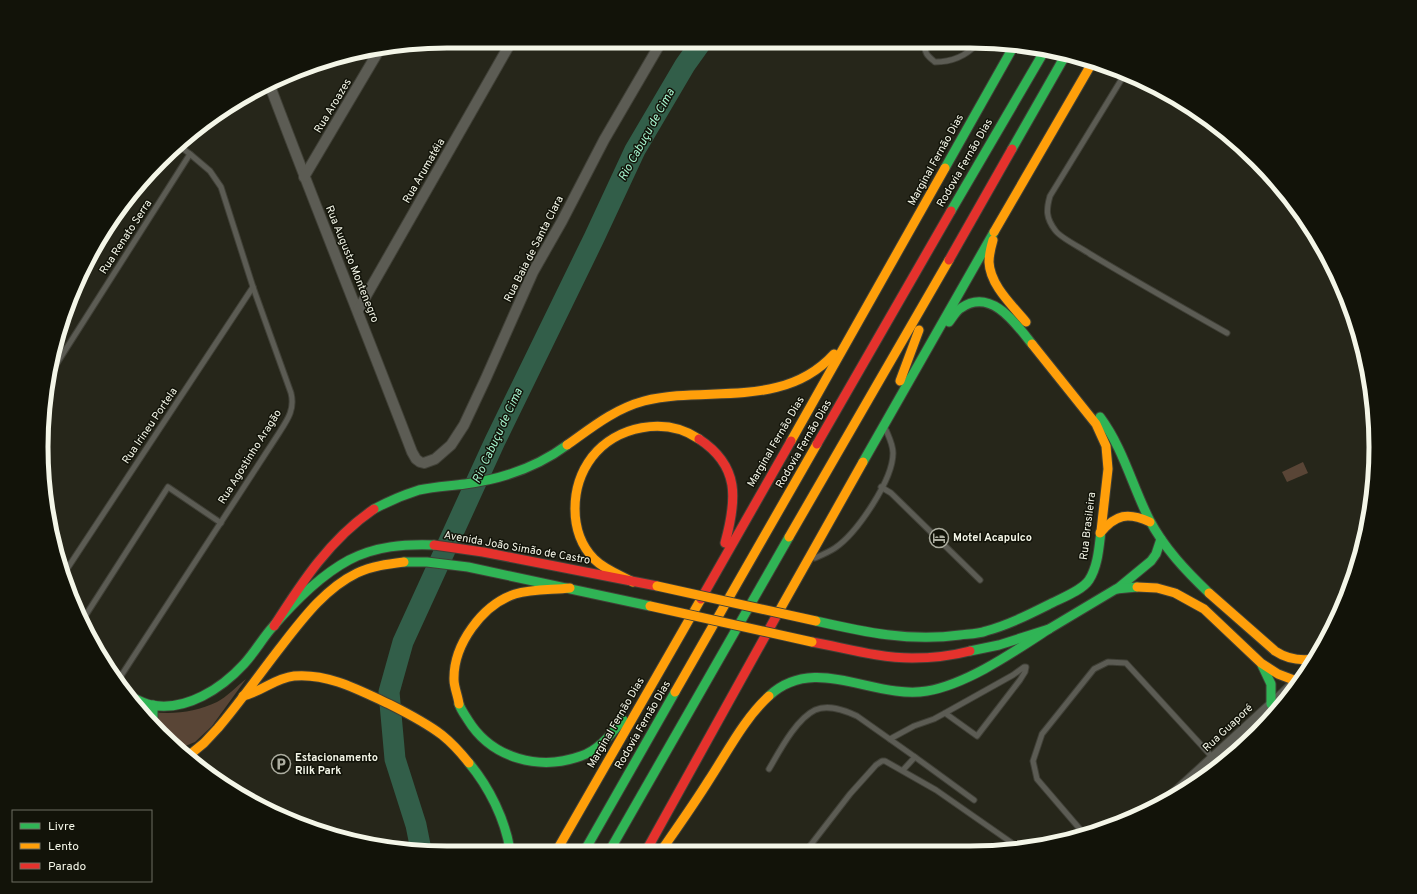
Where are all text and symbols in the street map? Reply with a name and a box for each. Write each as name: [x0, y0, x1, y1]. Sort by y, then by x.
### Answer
street label: Rua Aroazes: [311, 76, 355, 136]
water label: Rio Cabuçu de Cima: [615, 85, 679, 184]
street label: Marginal Fernão Dias: [905, 112, 967, 208]
street label: Rodovia Fernão Dias: [934, 116, 996, 210]
street label: Rua Arumatéia: [400, 136, 448, 206]
street label: Rua Baia de Santa Clara: [501, 193, 567, 305]
street label: Rua Renato Serra: [97, 197, 155, 277]
street label: Rua Augusto Montenegro: [322, 203, 382, 325]
street label: Rua Irineu Portela: [119, 385, 181, 467]
water label: Rio Cabuçu de Cima: [469, 385, 527, 486]
street label: Marginal Fernão Dias: [744, 394, 808, 490]
street label: Rodovia Fernão Dias: [773, 397, 835, 491]
street label: Rua Agostinho Aragão: [215, 407, 285, 507]
street label: Rua Brasileira: [1077, 491, 1099, 561]
hotel icon: Motel Acapulco: [928, 527, 950, 549]
street label: Avenida João Simão de Castro: [443, 528, 591, 568]
place label: Motel Acapulco: [953, 531, 1032, 545]
street label: Marginal Fernão Dias: [584, 675, 648, 771]
street label: Rodovia Fernão Dias: [612, 678, 674, 772]
street label: Rua Guaporé: [1200, 701, 1256, 755]
place label: Estacionamento Rilk Park: [295, 751, 378, 778]
parking icon: Estacionamento Rilk Park: [270, 753, 292, 775]
legend: [12, 810, 152, 882]
text: Livre: [48, 819, 75, 835]
text: Lento: [48, 839, 79, 855]
text: Parado: [48, 859, 86, 875]

